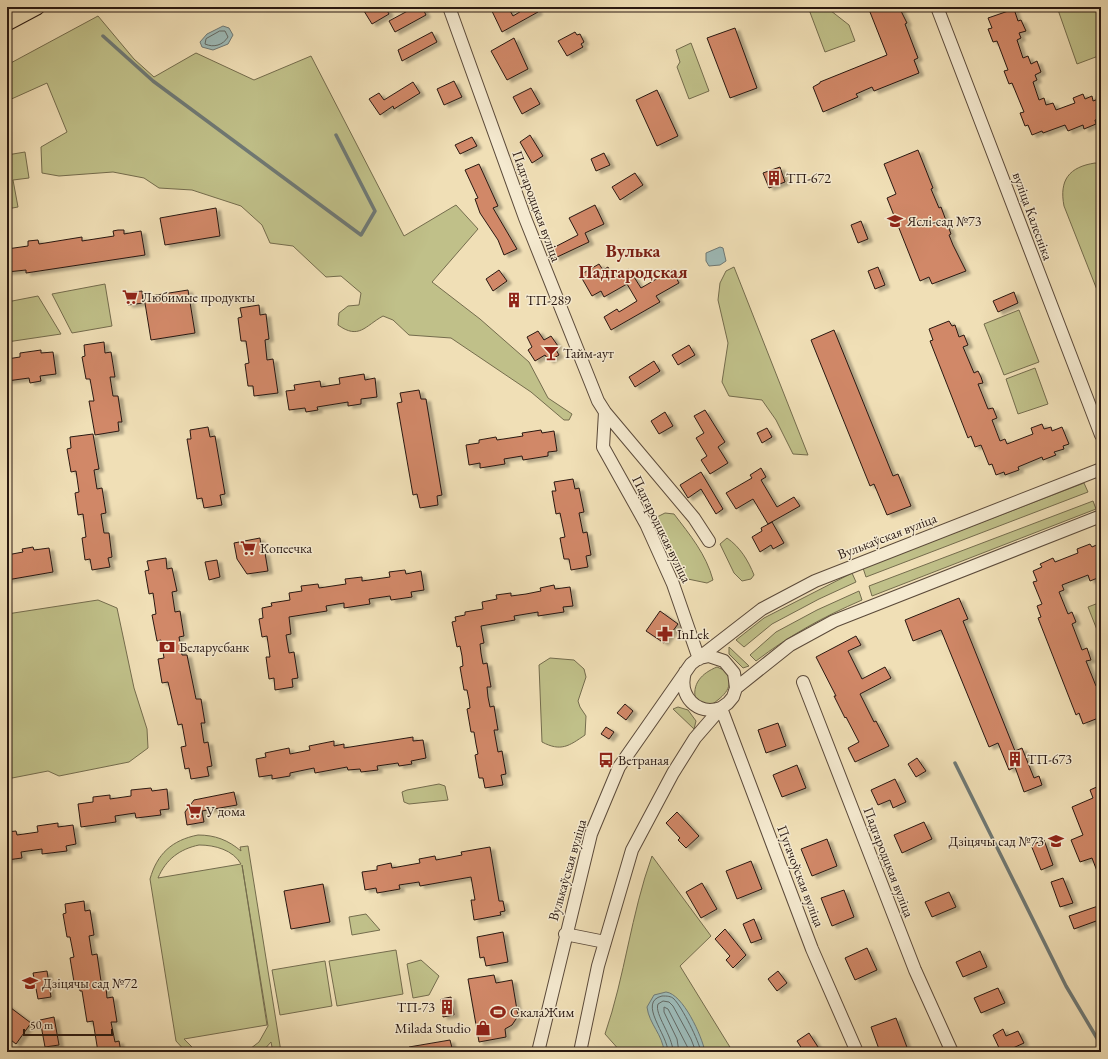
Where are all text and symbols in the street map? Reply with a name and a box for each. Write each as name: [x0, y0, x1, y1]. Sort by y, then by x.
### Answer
street label: Падгародцкая вуліца: [509, 148, 566, 264]
building icon: ТП-672: [765, 169, 783, 187]
place label: ТП-672: [786, 169, 831, 187]
street label: вуліца Калесніка: [1009, 169, 1057, 263]
school or university icon: Яслі-сад №73: [886, 212, 904, 230]
place label: Яслі-сад №73: [906, 212, 982, 230]
district label: Вулька Падгародская: [578, 239, 688, 283]
supermarket icon: Любимые продукты: [121, 288, 139, 306]
place label: Любимые продукты: [142, 288, 256, 306]
building icon: ТП-289: [505, 291, 523, 309]
place label: ТП-289: [526, 291, 571, 309]
bar icon: Тайм-аут: [542, 344, 560, 362]
place label: Тайм-аут: [563, 344, 614, 362]
street label: Падгародцкая вуліца: [628, 472, 696, 586]
street label: Вулькаўская вуліца: [835, 509, 940, 563]
supermarket icon: Копеечка: [239, 539, 257, 557]
place label: Копеечка: [260, 539, 312, 557]
pharmacy icon: InLek: [656, 625, 674, 643]
place label: InLek: [677, 625, 710, 643]
bank icon: Беларусбанк: [158, 638, 176, 656]
place label: Беларусбанк: [179, 638, 250, 656]
building icon: ТП-673: [1006, 750, 1024, 768]
place label: ТП-673: [1027, 750, 1072, 768]
bus stop icon: Ветраная: [597, 751, 615, 769]
place label: Ветраная: [618, 751, 669, 769]
supermarket icon: У дома: [185, 802, 203, 820]
place label: У дома: [205, 802, 246, 820]
street label: Падгародцкая вуліца: [860, 804, 919, 920]
street label: Вулькаўская вуліца: [544, 817, 590, 923]
street label: Пугачоўская вуліца: [773, 822, 829, 930]
place label: Дзіцячы сад №73: [948, 832, 1044, 850]
school or university icon: Дзіцячы сад №73: [1047, 832, 1065, 850]
school or university icon: Дзіцячы сад №72: [21, 974, 39, 992]
place label: Дзіцячы сад №72: [42, 974, 138, 992]
place label: ТП-73: [397, 998, 435, 1016]
building icon: ТП-73: [438, 998, 456, 1016]
sports icon: СкалаЖим: [489, 1003, 507, 1021]
place label: СкалаЖим: [510, 1003, 574, 1021]
scale bar: [24, 1011, 112, 1037]
text: 50 m: [30, 1017, 54, 1033]
place label: Milada Studio: [395, 1019, 471, 1037]
shop icon: Milada Studio: [474, 1019, 492, 1037]

